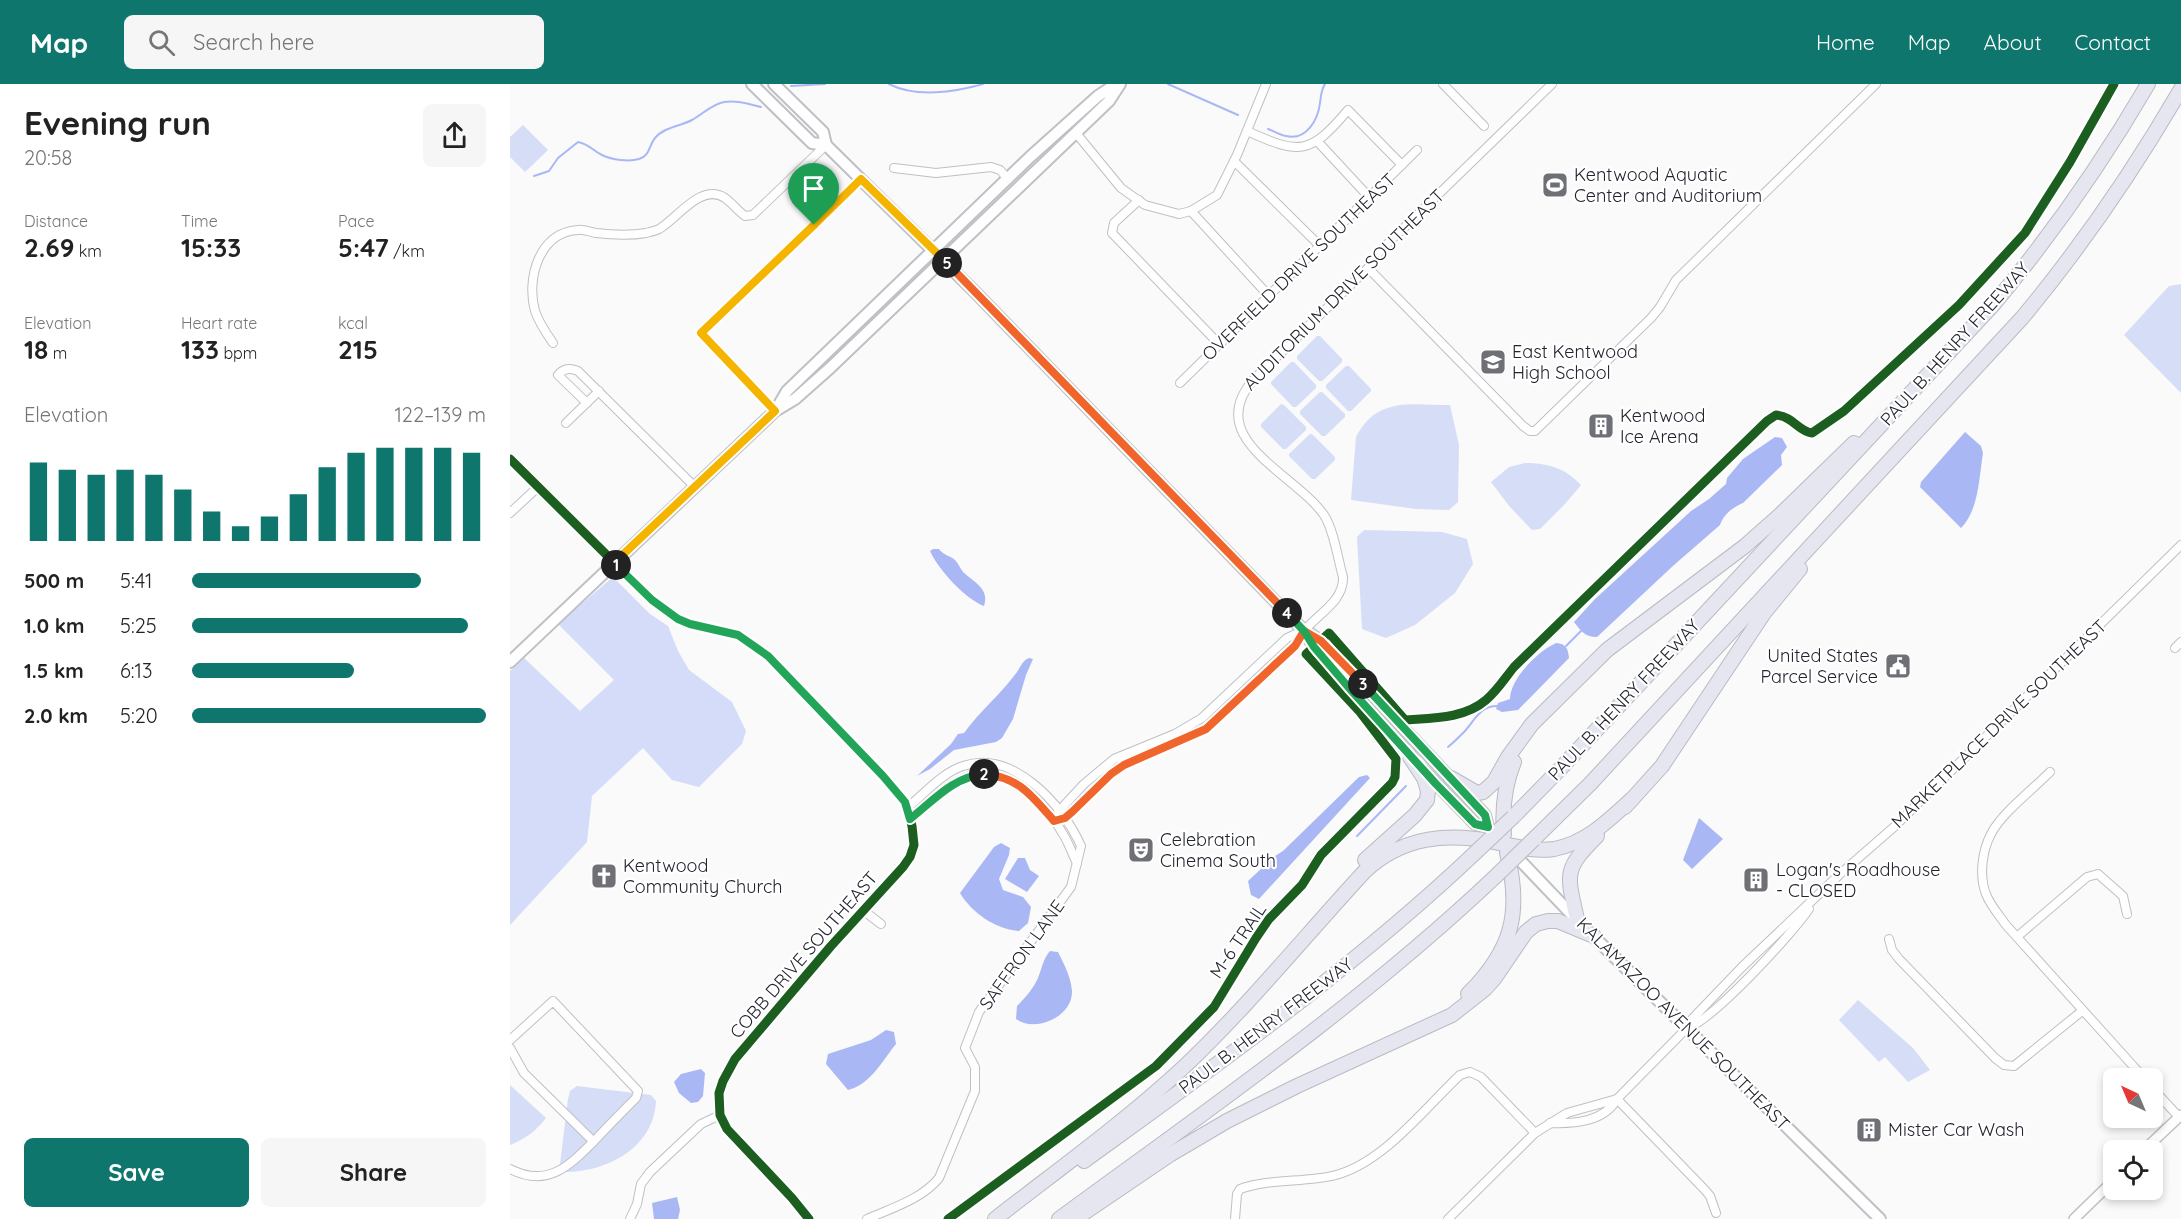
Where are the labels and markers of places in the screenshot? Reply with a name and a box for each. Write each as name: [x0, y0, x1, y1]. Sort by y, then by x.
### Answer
pin: [788, 163, 839, 225]
place label: Kentwood Aquatic Center and Auditorium: [1574, 163, 1762, 207]
sports icon: Kentwood Aquatic Center and Auditorium: [1540, 170, 1570, 200]
pin: 5: [932, 248, 962, 278]
place label: East Kentwood High School: [1512, 340, 1638, 384]
school or university icon: East Kentwood High School: [1478, 347, 1508, 377]
place label: Kentwood Ice Arena: [1620, 404, 1705, 448]
building icon: Kentwood Ice Arena: [1586, 411, 1616, 441]
pin: 1: [601, 550, 631, 580]
pin: 4: [1272, 598, 1302, 628]
place label: United States Parcel Service: [1760, 644, 1878, 688]
public building icon: United States Parcel Service: [1883, 651, 1913, 681]
pin: 3: [1348, 669, 1378, 699]
pin: 2: [969, 759, 999, 789]
place label: Celebration Cinema South: [1160, 828, 1276, 872]
theatre icon: Celebration Cinema South: [1126, 835, 1156, 865]
place label: Kentwood Community Church: [623, 854, 783, 898]
place label: Logan's Roadhouse - CLOSED: [1776, 858, 1940, 902]
church icon: Kentwood Community Church: [589, 861, 619, 891]
building icon: Logan's Roadhouse - CLOSED: [1741, 865, 1771, 895]
building icon: Mister Car Wash: [1854, 1115, 1884, 1145]
place label: Mister Car Wash: [1888, 1118, 2025, 1141]

